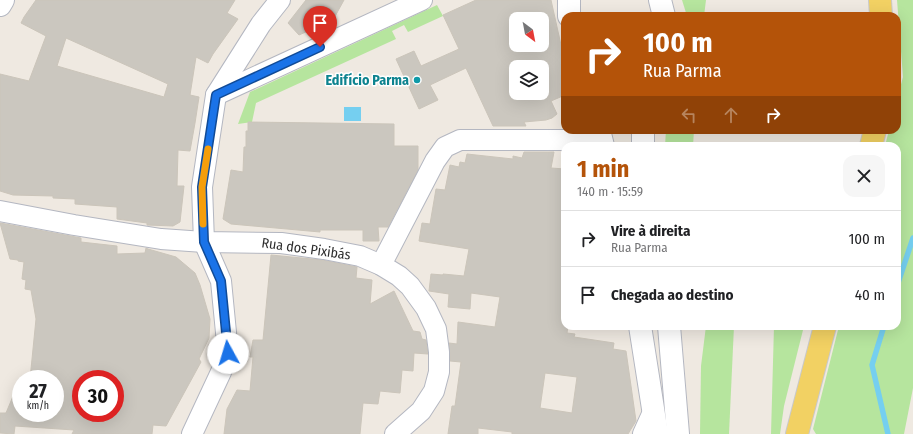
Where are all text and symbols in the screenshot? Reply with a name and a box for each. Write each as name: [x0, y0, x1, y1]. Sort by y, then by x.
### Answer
pin: [303, 6, 337, 47]
icon: arrive: [309, 12, 331, 34]
north arrow: [509, 12, 549, 52]
map controls: [509, 12, 549, 100]
text: 100 m: [643, 26, 713, 59]
icon: right: [577, 28, 629, 80]
button: layers: [509, 60, 549, 100]
text: Rua Parma: [643, 60, 722, 82]
place label: Edifício Parma: [326, 72, 409, 89]
marker: Edifício Parma: [412, 75, 422, 85]
icon: left: [678, 104, 700, 126]
icon: ahead: [720, 104, 742, 126]
icon: right: [762, 104, 784, 126]
text: 1 min: [577, 155, 629, 183]
button: close: [843, 155, 885, 197]
text: 140 m · 15:59: [577, 184, 643, 199]
text: Vire à direita: [611, 222, 690, 240]
icon: right: [577, 228, 599, 250]
text: 100 m: [848, 230, 885, 248]
street label: Rua dos Pixibás: [260, 234, 352, 264]
text: Rua Parma: [611, 240, 668, 255]
icon: arrive: [577, 284, 599, 306]
text: Chegada ao destino: [611, 286, 733, 304]
text: 40 m: [855, 286, 885, 304]
position arrow: [207, 332, 249, 374]
speed limit sign: 30: [72, 370, 124, 422]
text: 27: [29, 379, 47, 403]
text: km/h: [27, 400, 49, 412]

